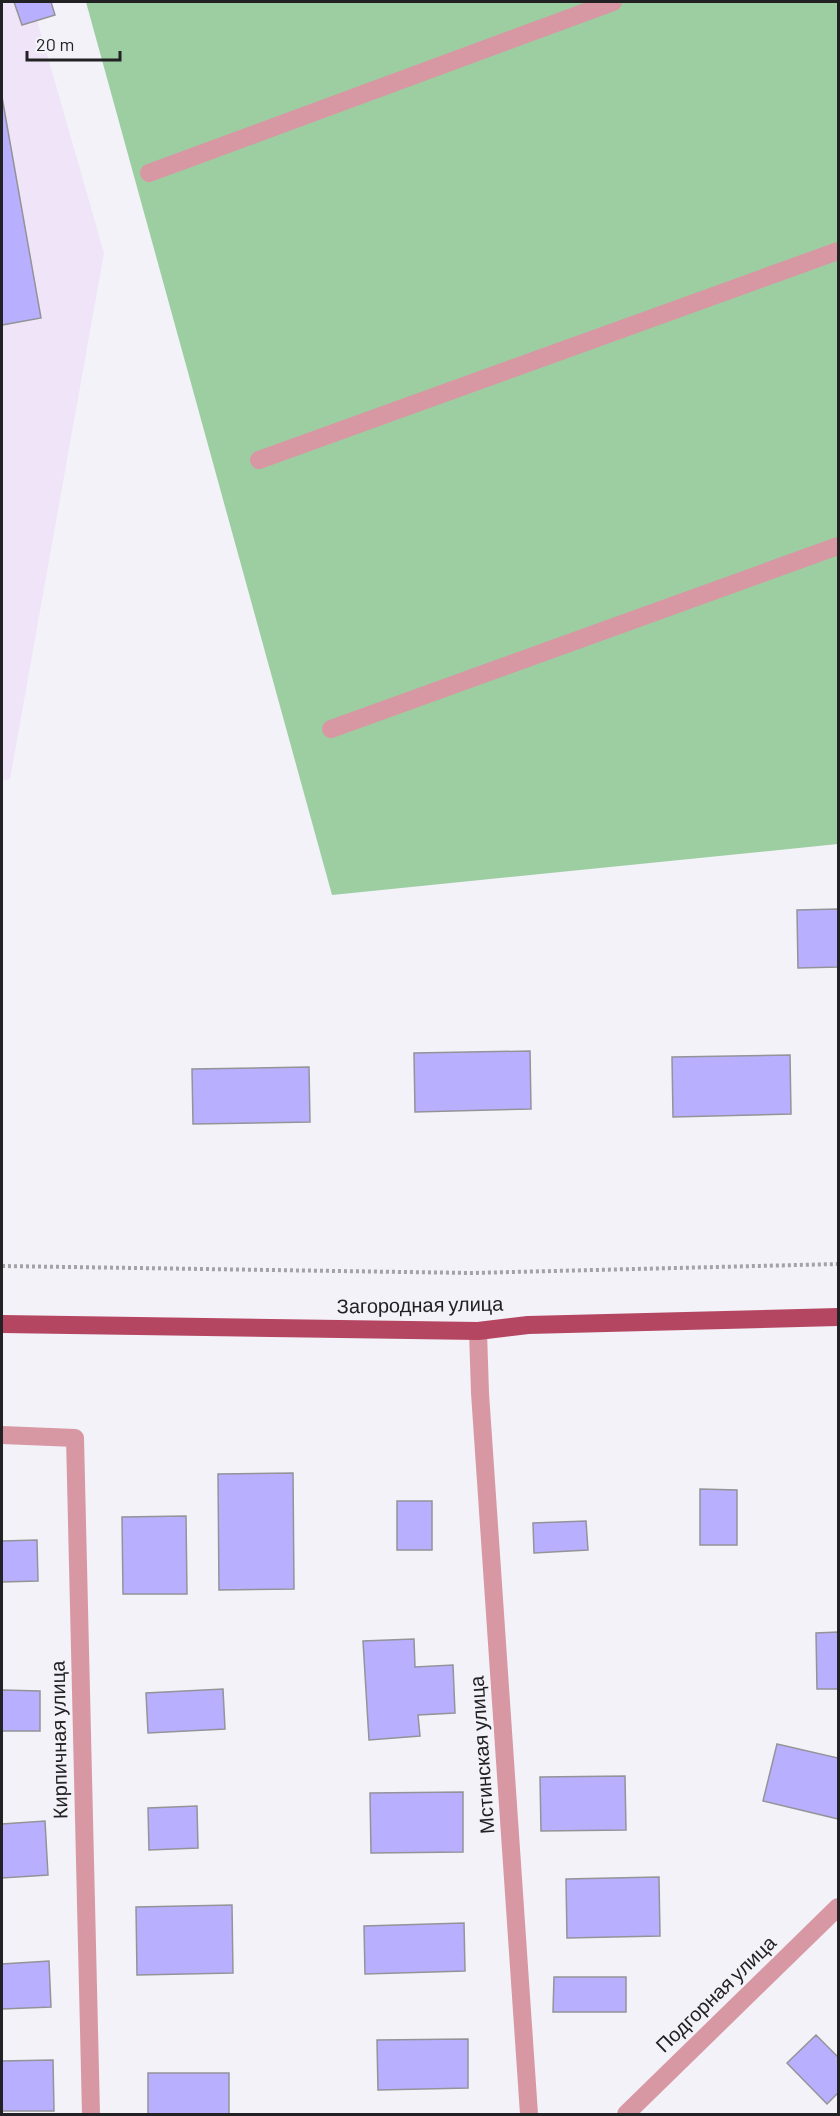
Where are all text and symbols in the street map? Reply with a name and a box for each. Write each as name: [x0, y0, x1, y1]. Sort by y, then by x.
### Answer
scale bar: [27, 24, 120, 62]
text: 20 m: [36, 33, 74, 55]
street label: Загородная улица: [336, 1291, 504, 1317]
street label: Кирпичная улица: [45, 1660, 71, 1819]
street label: Мстинская улица: [463, 1674, 498, 1835]
street label: Подгорная улица: [650, 1929, 781, 2057]

